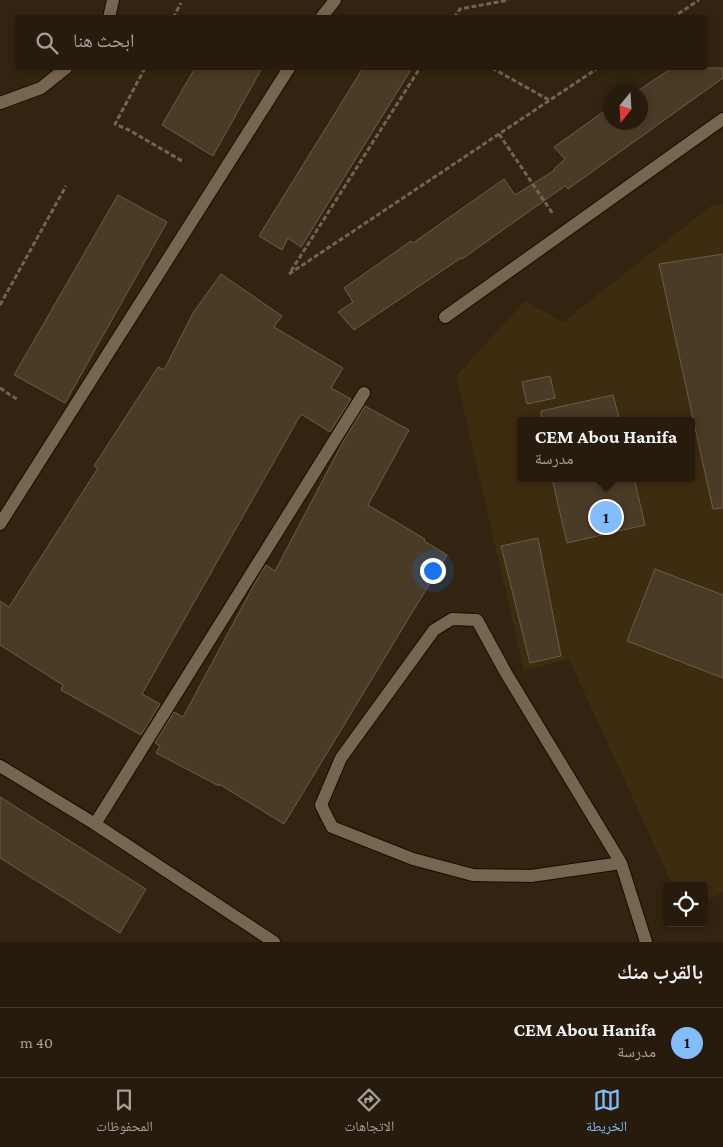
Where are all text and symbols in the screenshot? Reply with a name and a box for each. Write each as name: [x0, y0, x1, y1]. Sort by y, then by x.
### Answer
search box: [15, 15, 708, 70]
icon: search: [33, 29, 61, 57]
text: ابحث هنا: [73, 30, 135, 51]
north arrow: [603, 85, 648, 130]
popup: [517, 417, 695, 482]
text: CEM Abou Hanifa: [535, 426, 677, 447]
text: مدرسة: [535, 450, 574, 467]
pin: 1: [590, 498, 622, 536]
your location: [420, 558, 446, 584]
map controls: [663, 882, 708, 927]
button: locate: [663, 882, 708, 927]
text: بالقرب منك: [617, 960, 703, 984]
text: CEM Abou Hanifa: [514, 1019, 656, 1040]
text: 40 m: [20, 1034, 53, 1051]
text: 1: [684, 1034, 690, 1051]
text: مدرسة: [617, 1043, 656, 1060]
tab: المحفوظات: [96, 1086, 153, 1140]
tab: الاتجاهات: [345, 1086, 394, 1140]
tab: الخريطة: [586, 1086, 627, 1140]

